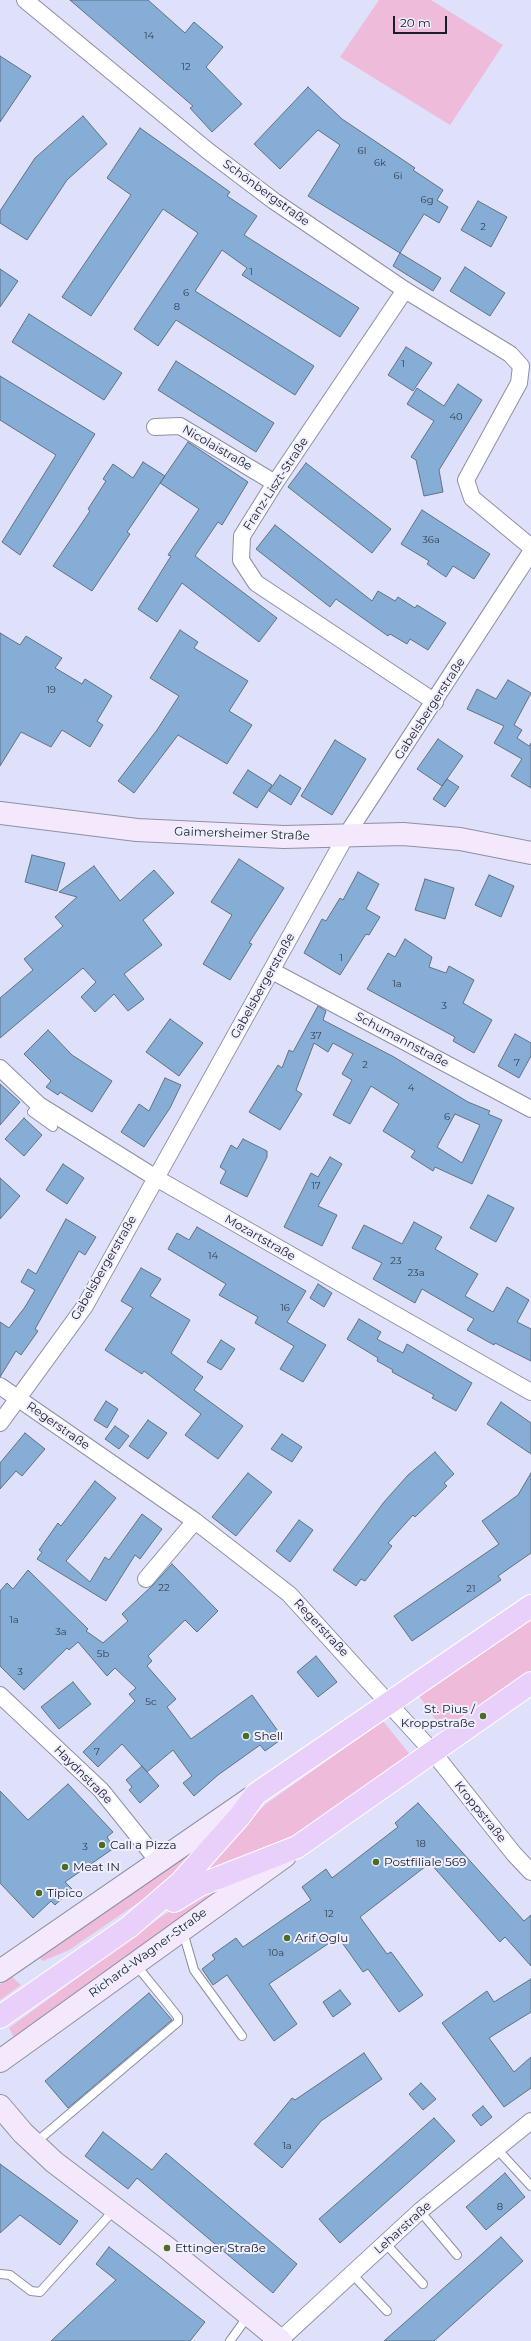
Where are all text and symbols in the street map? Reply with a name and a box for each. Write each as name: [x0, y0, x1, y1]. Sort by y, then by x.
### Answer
scale bar: [395, 8, 449, 34]
text: 20 m: [400, 15, 431, 30]
house number: 14: [144, 30, 154, 42]
house number: 12: [181, 61, 191, 73]
house number: 6l: [358, 145, 366, 157]
street label: Schönbergstraße: [220, 157, 312, 229]
house number: 6k: [374, 157, 386, 169]
house number: 6i: [394, 170, 402, 182]
house number: 6g: [420, 194, 434, 206]
house number: 2: [480, 221, 486, 233]
house number: 1: [249, 266, 253, 278]
house number: 6: [183, 287, 189, 299]
house number: 8: [174, 301, 180, 313]
house number: 1: [401, 358, 405, 370]
house number: 40: [449, 411, 463, 423]
street label: Nicolaistraße: [180, 422, 254, 474]
street label: Franz-Liszt-Straße: [241, 435, 311, 533]
house number: 36a: [422, 534, 440, 546]
street label: Gabelsbergerstraße: [392, 655, 468, 763]
house number: 19: [46, 684, 56, 696]
street label: Gaimersheimer Straße: [174, 824, 310, 844]
street label: Gabelsbergerstraße: [228, 931, 298, 1041]
house number: 1: [339, 952, 343, 964]
house number: 1a: [392, 978, 402, 990]
house number: 3: [441, 1000, 447, 1012]
street label: Schumannstraße: [353, 1009, 451, 1071]
house number: 37: [310, 1030, 322, 1042]
house number: 7: [514, 1057, 520, 1069]
house number: 2: [362, 1059, 368, 1071]
house number: 4: [408, 1082, 414, 1094]
house number: 6: [444, 1111, 450, 1123]
house number: 17: [311, 1180, 321, 1192]
street label: Mozartstraße: [222, 1212, 298, 1264]
street label: Gabelsbergerstraße: [68, 1213, 140, 1323]
house number: 14: [208, 1250, 218, 1262]
house number: 23: [390, 1255, 402, 1267]
house number: 23a: [407, 1267, 425, 1279]
house number: 16: [280, 1302, 290, 1314]
street label: Regerstraße: [24, 1399, 92, 1453]
house number: 22: [158, 1582, 170, 1594]
house number: 21: [466, 1583, 476, 1595]
street label: Regerstraße: [291, 1596, 351, 1660]
house number: 1a: [9, 1614, 19, 1626]
house number: 3a: [55, 1626, 67, 1638]
house number: 5b: [97, 1648, 109, 1660]
house number: 3: [17, 1666, 23, 1678]
house number: 5c: [145, 1696, 157, 1708]
place label: St. Pius / Kroppstraße: [401, 1702, 475, 1730]
marker: St. Pius / Kroppstraße: [478, 1711, 488, 1721]
place label: Shell: [254, 1729, 283, 1743]
marker: Shell: [241, 1731, 251, 1741]
street label: Haydnstraße: [51, 1743, 115, 1807]
house number: 7: [94, 1746, 100, 1758]
street label: Kroppstraße: [451, 1779, 509, 1845]
place label: Call a Pizza: [110, 1838, 177, 1852]
house number: 18: [416, 1838, 426, 1850]
marker: Call a Pizza: [97, 1840, 107, 1850]
house number: 3: [82, 1841, 88, 1853]
place label: Postfiliale 569: [384, 1855, 466, 1869]
marker: Postfiliale 569: [371, 1857, 381, 1867]
place label: Meat IN: [73, 1860, 120, 1874]
marker: Meat IN: [60, 1862, 70, 1872]
place label: Tipico: [47, 1886, 83, 1900]
marker: Tipico: [34, 1888, 44, 1898]
street label: Richard-Wagner-Straße: [86, 1905, 210, 2001]
house number: 12: [324, 1908, 334, 1920]
place label: Arif Oglu: [295, 1931, 348, 1945]
marker: Arif Oglu: [282, 1933, 292, 1943]
house number: 10a: [268, 1947, 284, 1959]
house number: 1a: [282, 2140, 292, 2152]
street label: Leharstraße: [372, 2199, 434, 2257]
house number: 8: [497, 2201, 503, 2213]
place label: Ettinger Straße: [175, 2241, 266, 2255]
marker: Ettinger Straße: [162, 2243, 172, 2253]

